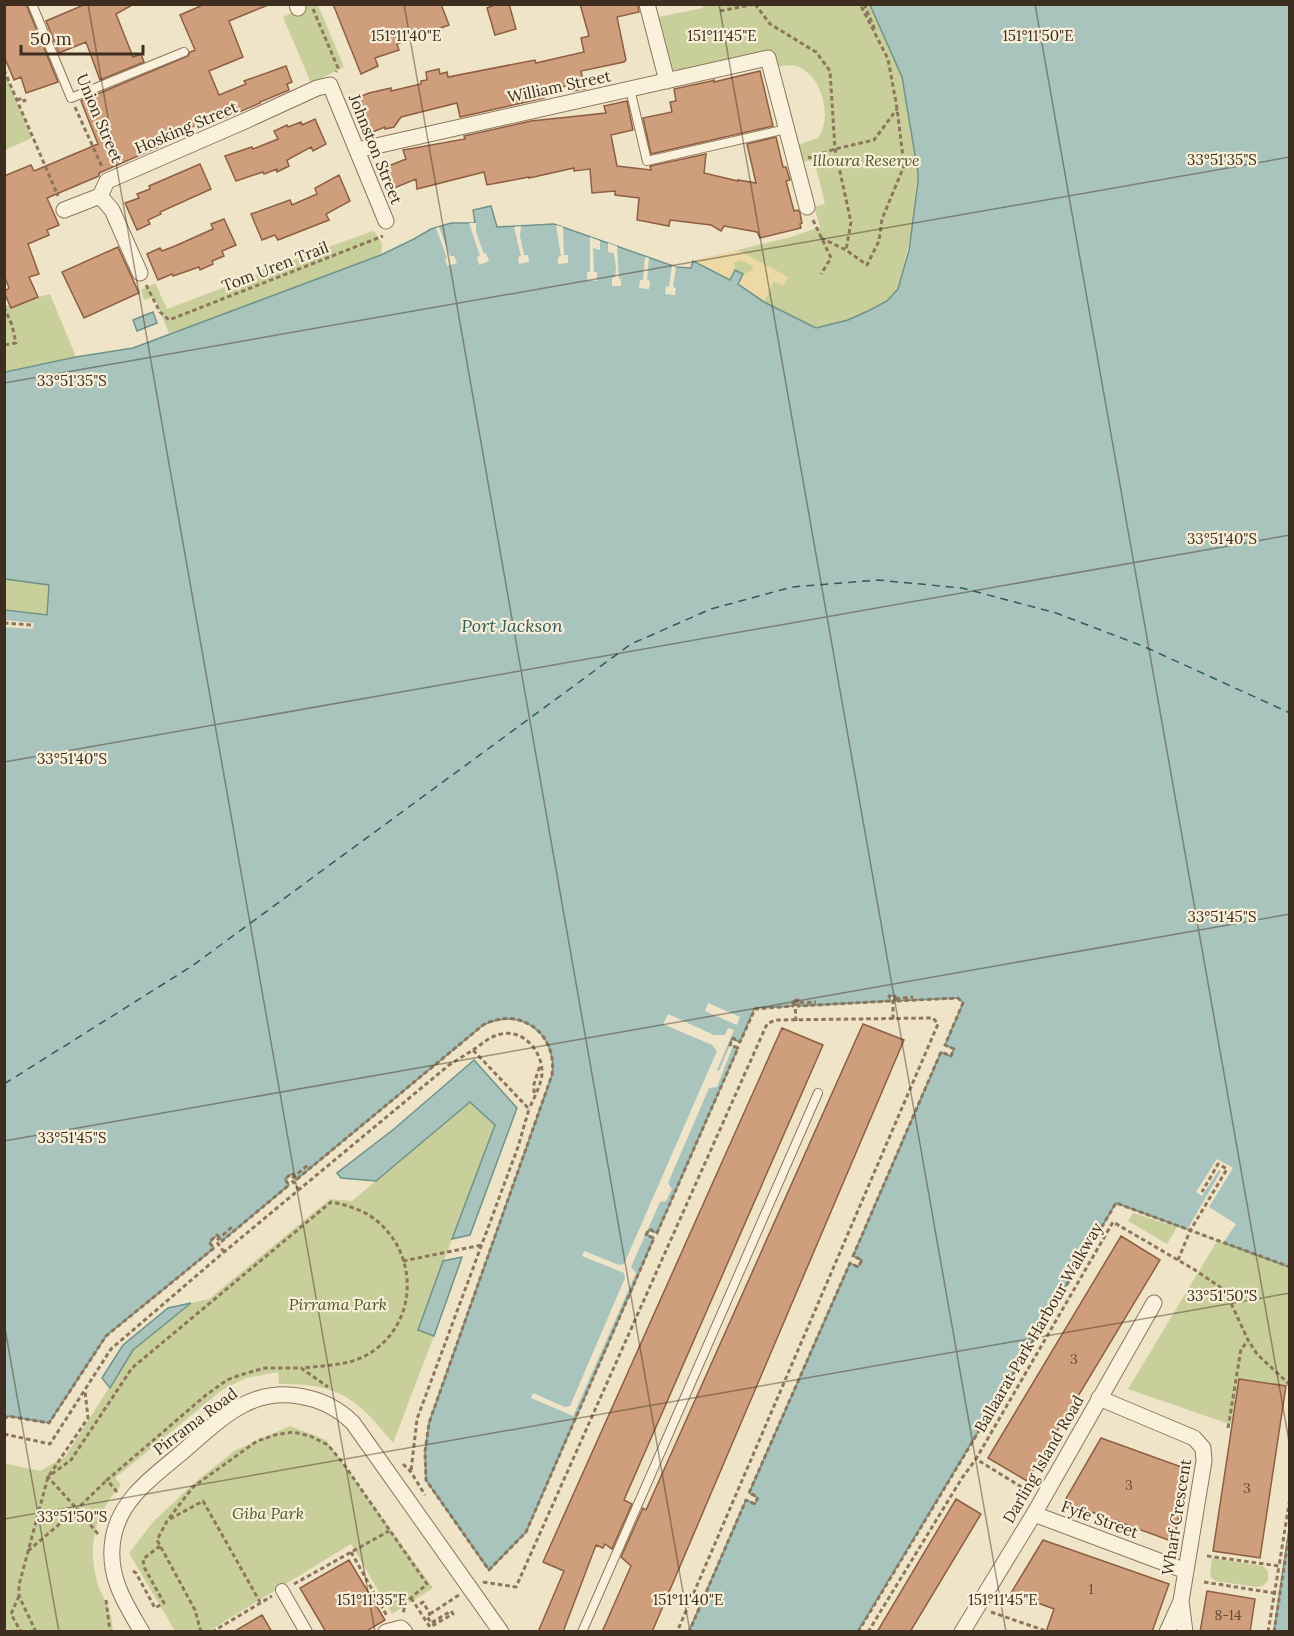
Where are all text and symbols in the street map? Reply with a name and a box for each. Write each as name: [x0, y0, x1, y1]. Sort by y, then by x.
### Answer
scale bar: [21, 18, 142, 56]
text: 151°11'40"E: [371, 26, 441, 45]
text: 151°11'45"E: [687, 26, 757, 45]
text: 151°11'50"E: [1002, 26, 1074, 45]
text: 50 m: [30, 27, 72, 50]
street label: William Street: [505, 65, 613, 107]
street label: Union Street: [72, 70, 128, 166]
street label: Johnston Street: [344, 90, 407, 208]
street label: Hosking Street: [131, 96, 241, 158]
park label: Illoura Reserve: [812, 150, 920, 170]
text: 33°51'35"S: [1187, 150, 1257, 169]
street label: Tom Uren Trail: [219, 236, 331, 296]
text: 33°51'35"S: [37, 371, 107, 390]
text: 33°51'40"S: [1187, 529, 1257, 548]
water label: Port Jackson: [461, 614, 563, 637]
text: 33°51'40"S: [37, 749, 107, 768]
text: 33°51'45"S: [1188, 907, 1256, 926]
text: 33°51'45"S: [38, 1128, 106, 1147]
street label: Ballaarat Park Harbour Walkway: [970, 1218, 1107, 1435]
text: 33°51'50"S: [1187, 1286, 1257, 1305]
park label: Pirrama Park: [289, 1294, 387, 1314]
house number: 3: [1070, 1350, 1078, 1368]
street label: Pirrama Road: [149, 1383, 241, 1459]
street label: Darling Island Road: [998, 1391, 1088, 1527]
street label: Wharf Crescent: [1157, 1457, 1195, 1577]
house number: 3: [1125, 1476, 1133, 1494]
house number: 3: [1243, 1479, 1251, 1497]
street label: Fyfe Street: [1059, 1496, 1142, 1542]
park label: Giba Park: [232, 1503, 304, 1523]
text: 33°51'50"S: [37, 1507, 107, 1526]
house number: 1: [1088, 1580, 1094, 1598]
text: 151°11'35"E: [337, 1590, 407, 1609]
text: 151°11'40"E: [653, 1590, 723, 1609]
text: 151°11'45"E: [968, 1590, 1038, 1609]
house number: 8-14: [1214, 1606, 1242, 1624]

